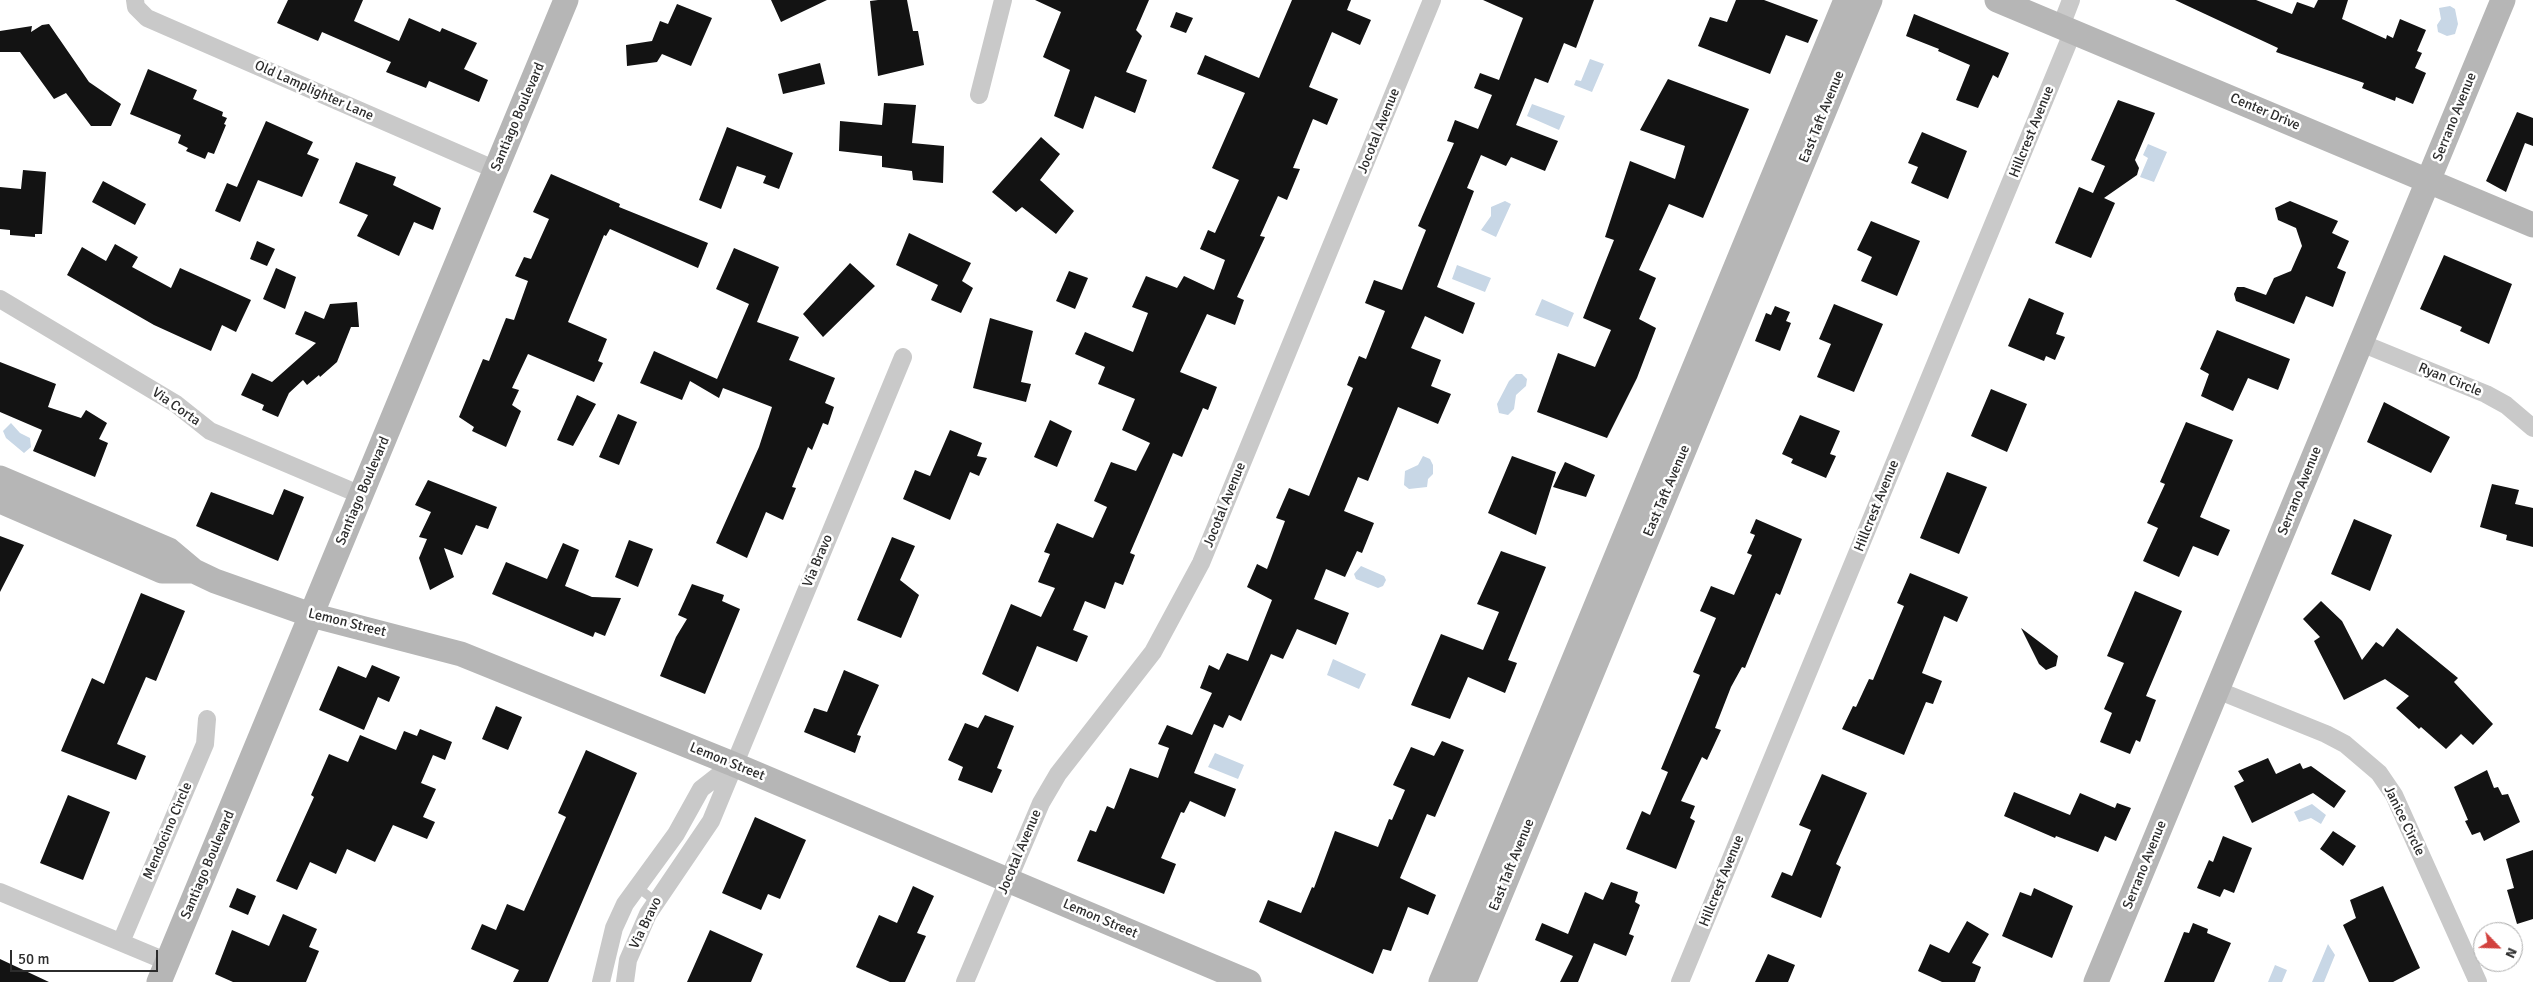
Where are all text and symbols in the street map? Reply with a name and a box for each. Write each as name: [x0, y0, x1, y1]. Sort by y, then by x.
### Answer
street label: Old Lamplighter Lane: [252, 57, 376, 125]
street label: Santiago Boulevard: [488, 60, 548, 174]
street label: East Taft Avenue: [1796, 68, 1848, 166]
street label: Serrano Avenue: [2430, 70, 2480, 164]
street label: Hillcrest Avenue: [2006, 84, 2058, 180]
street label: Jocotal Avenue: [1354, 86, 1404, 176]
street label: Center Drive: [2228, 90, 2302, 134]
street label: Ryan Circle: [2416, 360, 2484, 400]
street label: Via Corta: [149, 384, 203, 430]
street label: Santiago Boulevard: [333, 434, 393, 548]
street label: East Taft Avenue: [1640, 443, 1694, 539]
street label: Serrano Avenue: [2275, 444, 2325, 538]
street label: Hillcrest Avenue: [1851, 458, 1903, 554]
street label: Jocotal Avenue: [1200, 460, 1250, 550]
street label: Via Bravo: [799, 532, 837, 590]
street label: Lemon Street: [306, 605, 388, 641]
street label: Lemon Street: [687, 739, 767, 785]
street label: Mendocino Circle: [140, 780, 196, 882]
street label: Janice Circle: [2380, 783, 2428, 859]
street label: Jocotal Avenue: [995, 807, 1045, 897]
street label: Santiago Boulevard: [178, 808, 238, 922]
street label: East Taft Avenue: [1486, 816, 1538, 914]
street label: Serrano Avenue: [2120, 818, 2170, 912]
street label: Hillcrest Avenue: [1696, 833, 1748, 929]
street label: Via Bravo: [626, 894, 666, 952]
street label: Lemon Street: [1060, 896, 1140, 942]
north arrow: [2473, 922, 2523, 972]
scale bar: [12, 940, 160, 972]
text: N: [2501, 945, 2521, 961]
text: 50 m: [18, 950, 49, 968]

